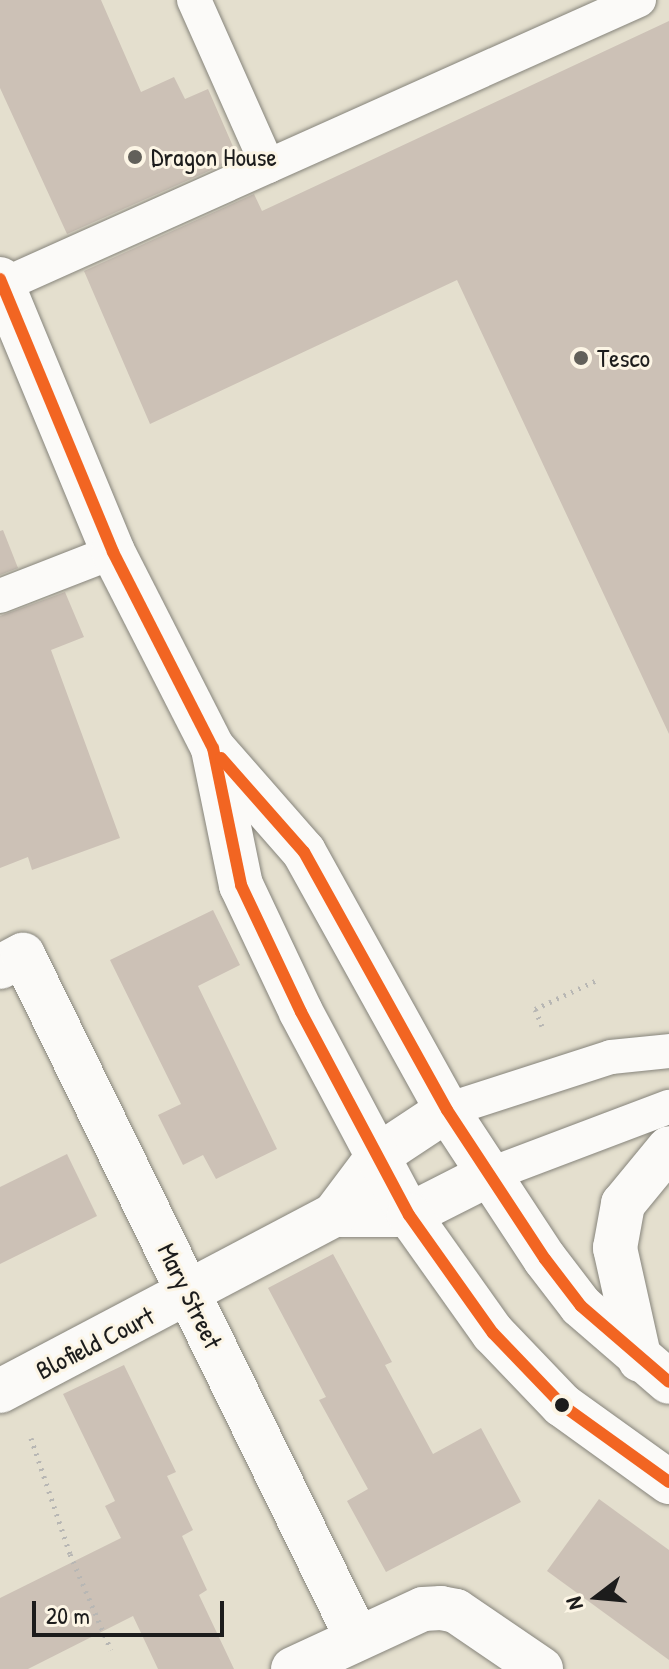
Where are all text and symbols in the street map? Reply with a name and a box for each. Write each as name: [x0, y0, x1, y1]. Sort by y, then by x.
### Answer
place label: Dragon House: [151, 141, 277, 173]
marker: Dragon House: [126, 148, 144, 166]
place label: Tesco: [597, 342, 650, 374]
marker: Tesco: [572, 349, 590, 367]
street label: Mary Street: [151, 1238, 229, 1354]
street label: Blofield Court: [31, 1300, 159, 1386]
unlabelled marker: [554, 1397, 570, 1413]
north arrow: [557, 1557, 637, 1637]
scale bar: [36, 1585, 228, 1635]
text: N: [558, 1594, 590, 1613]
text: 20 m: [46, 1599, 90, 1631]

